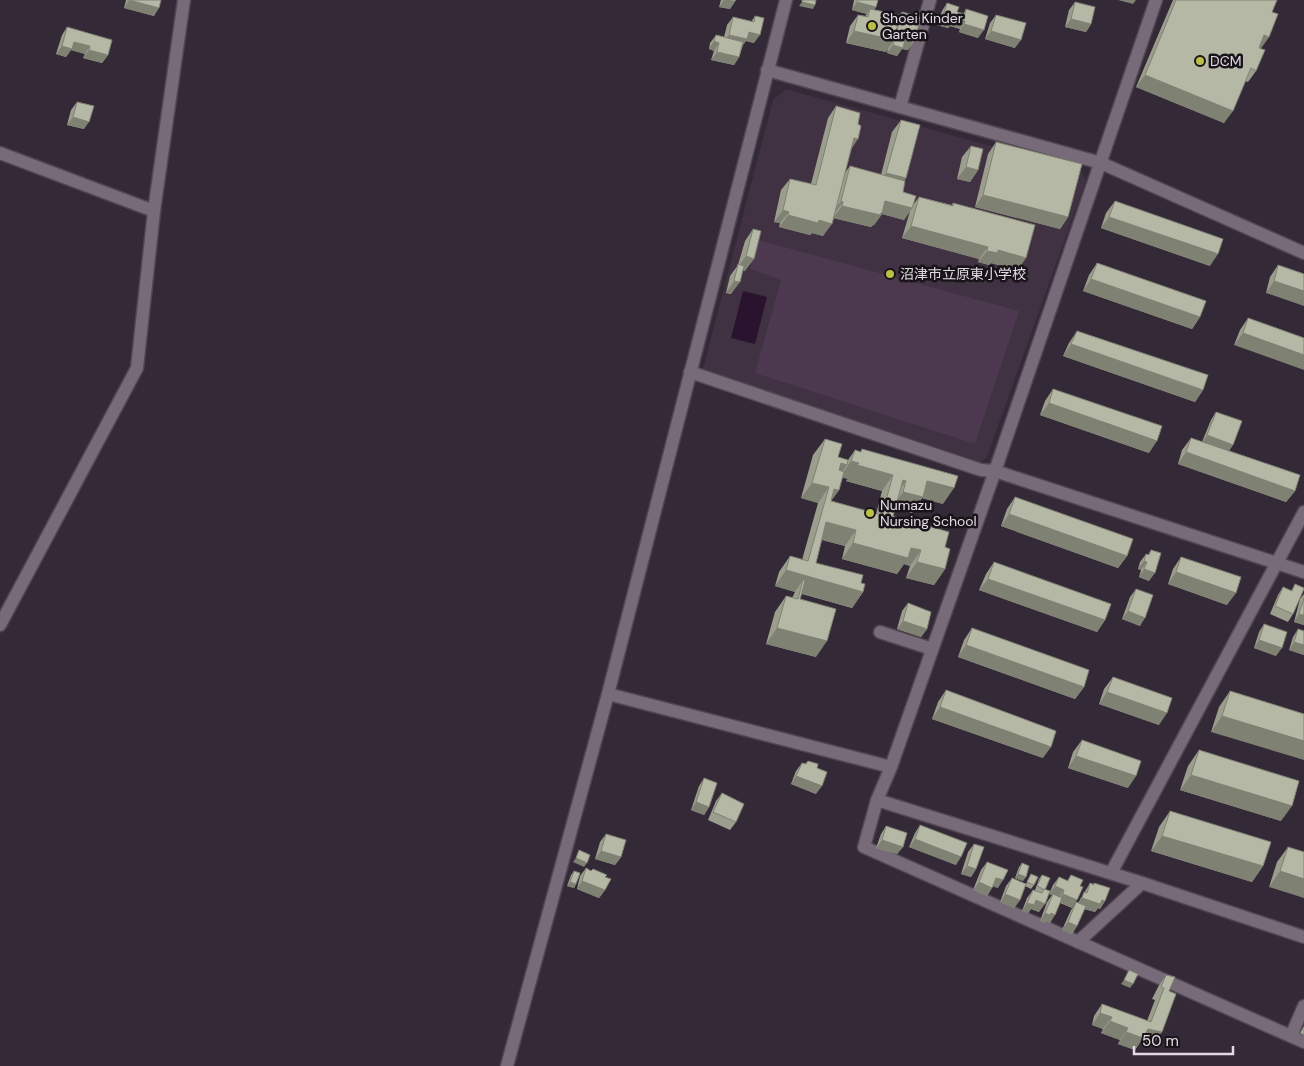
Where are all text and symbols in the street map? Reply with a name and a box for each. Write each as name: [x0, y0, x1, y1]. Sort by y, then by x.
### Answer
place label: Shoei Kinder Garten: [882, 9, 963, 43]
marker: Shoei Kinder Garten: [866, 20, 878, 32]
place label: DCM: [1210, 52, 1241, 70]
marker: DCM: [1194, 55, 1206, 67]
place label: 沼津市立原東小学校: [900, 265, 1026, 283]
marker: 沼津市立原東小学校: [884, 268, 896, 280]
place label: Numazu Nursing School: [880, 496, 977, 530]
marker: Numazu Nursing School: [864, 507, 876, 519]
scale bar: [1134, 1024, 1233, 1056]
text: 50 m: [1142, 1031, 1179, 1051]

